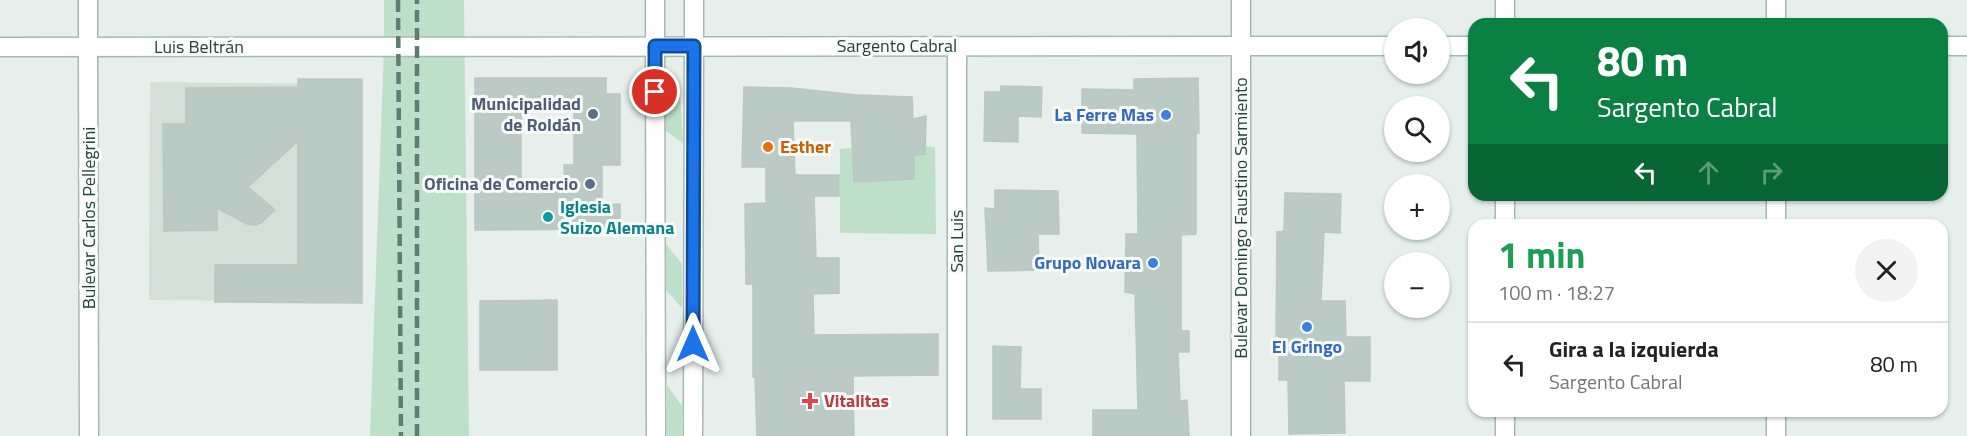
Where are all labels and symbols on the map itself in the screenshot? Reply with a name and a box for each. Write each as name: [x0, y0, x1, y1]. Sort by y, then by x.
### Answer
street label: Sargento Cabral: [837, 32, 957, 59]
street label: Luis Beltrán: [154, 33, 244, 60]
pin: [629, 66, 680, 117]
street label: Bulevar Domingo Faustino Sarmiento: [1227, 77, 1254, 359]
place label: Municipalidad de Roldán: [471, 90, 581, 138]
place label: La Ferre Mas: [1054, 101, 1154, 128]
marker: Municipalidad de Roldán: [586, 107, 600, 121]
marker: La Ferre Mas: [1159, 108, 1173, 122]
street label: Bulevar Carlos Pellegrini: [75, 127, 102, 309]
place label: Esther: [780, 133, 831, 160]
marker: Esther: [761, 140, 775, 154]
place label: Oficina de Comercio: [424, 170, 578, 197]
marker: Oficina de Comercio: [583, 177, 597, 191]
place label: Iglesia Suizo Alemana: [560, 193, 674, 241]
marker: Iglesia Suizo Alemana: [541, 210, 555, 224]
street label: San Luis: [943, 210, 970, 272]
place label: Grupo Novara: [1034, 249, 1141, 276]
marker: Grupo Novara: [1146, 256, 1160, 270]
position arrow: [661, 312, 725, 376]
marker: El Gringo: [1300, 320, 1314, 334]
place label: El Gringo: [1272, 333, 1342, 360]
place label: Vitalitas: [824, 387, 889, 414]
marker: Vitalitas: [801, 392, 819, 410]

